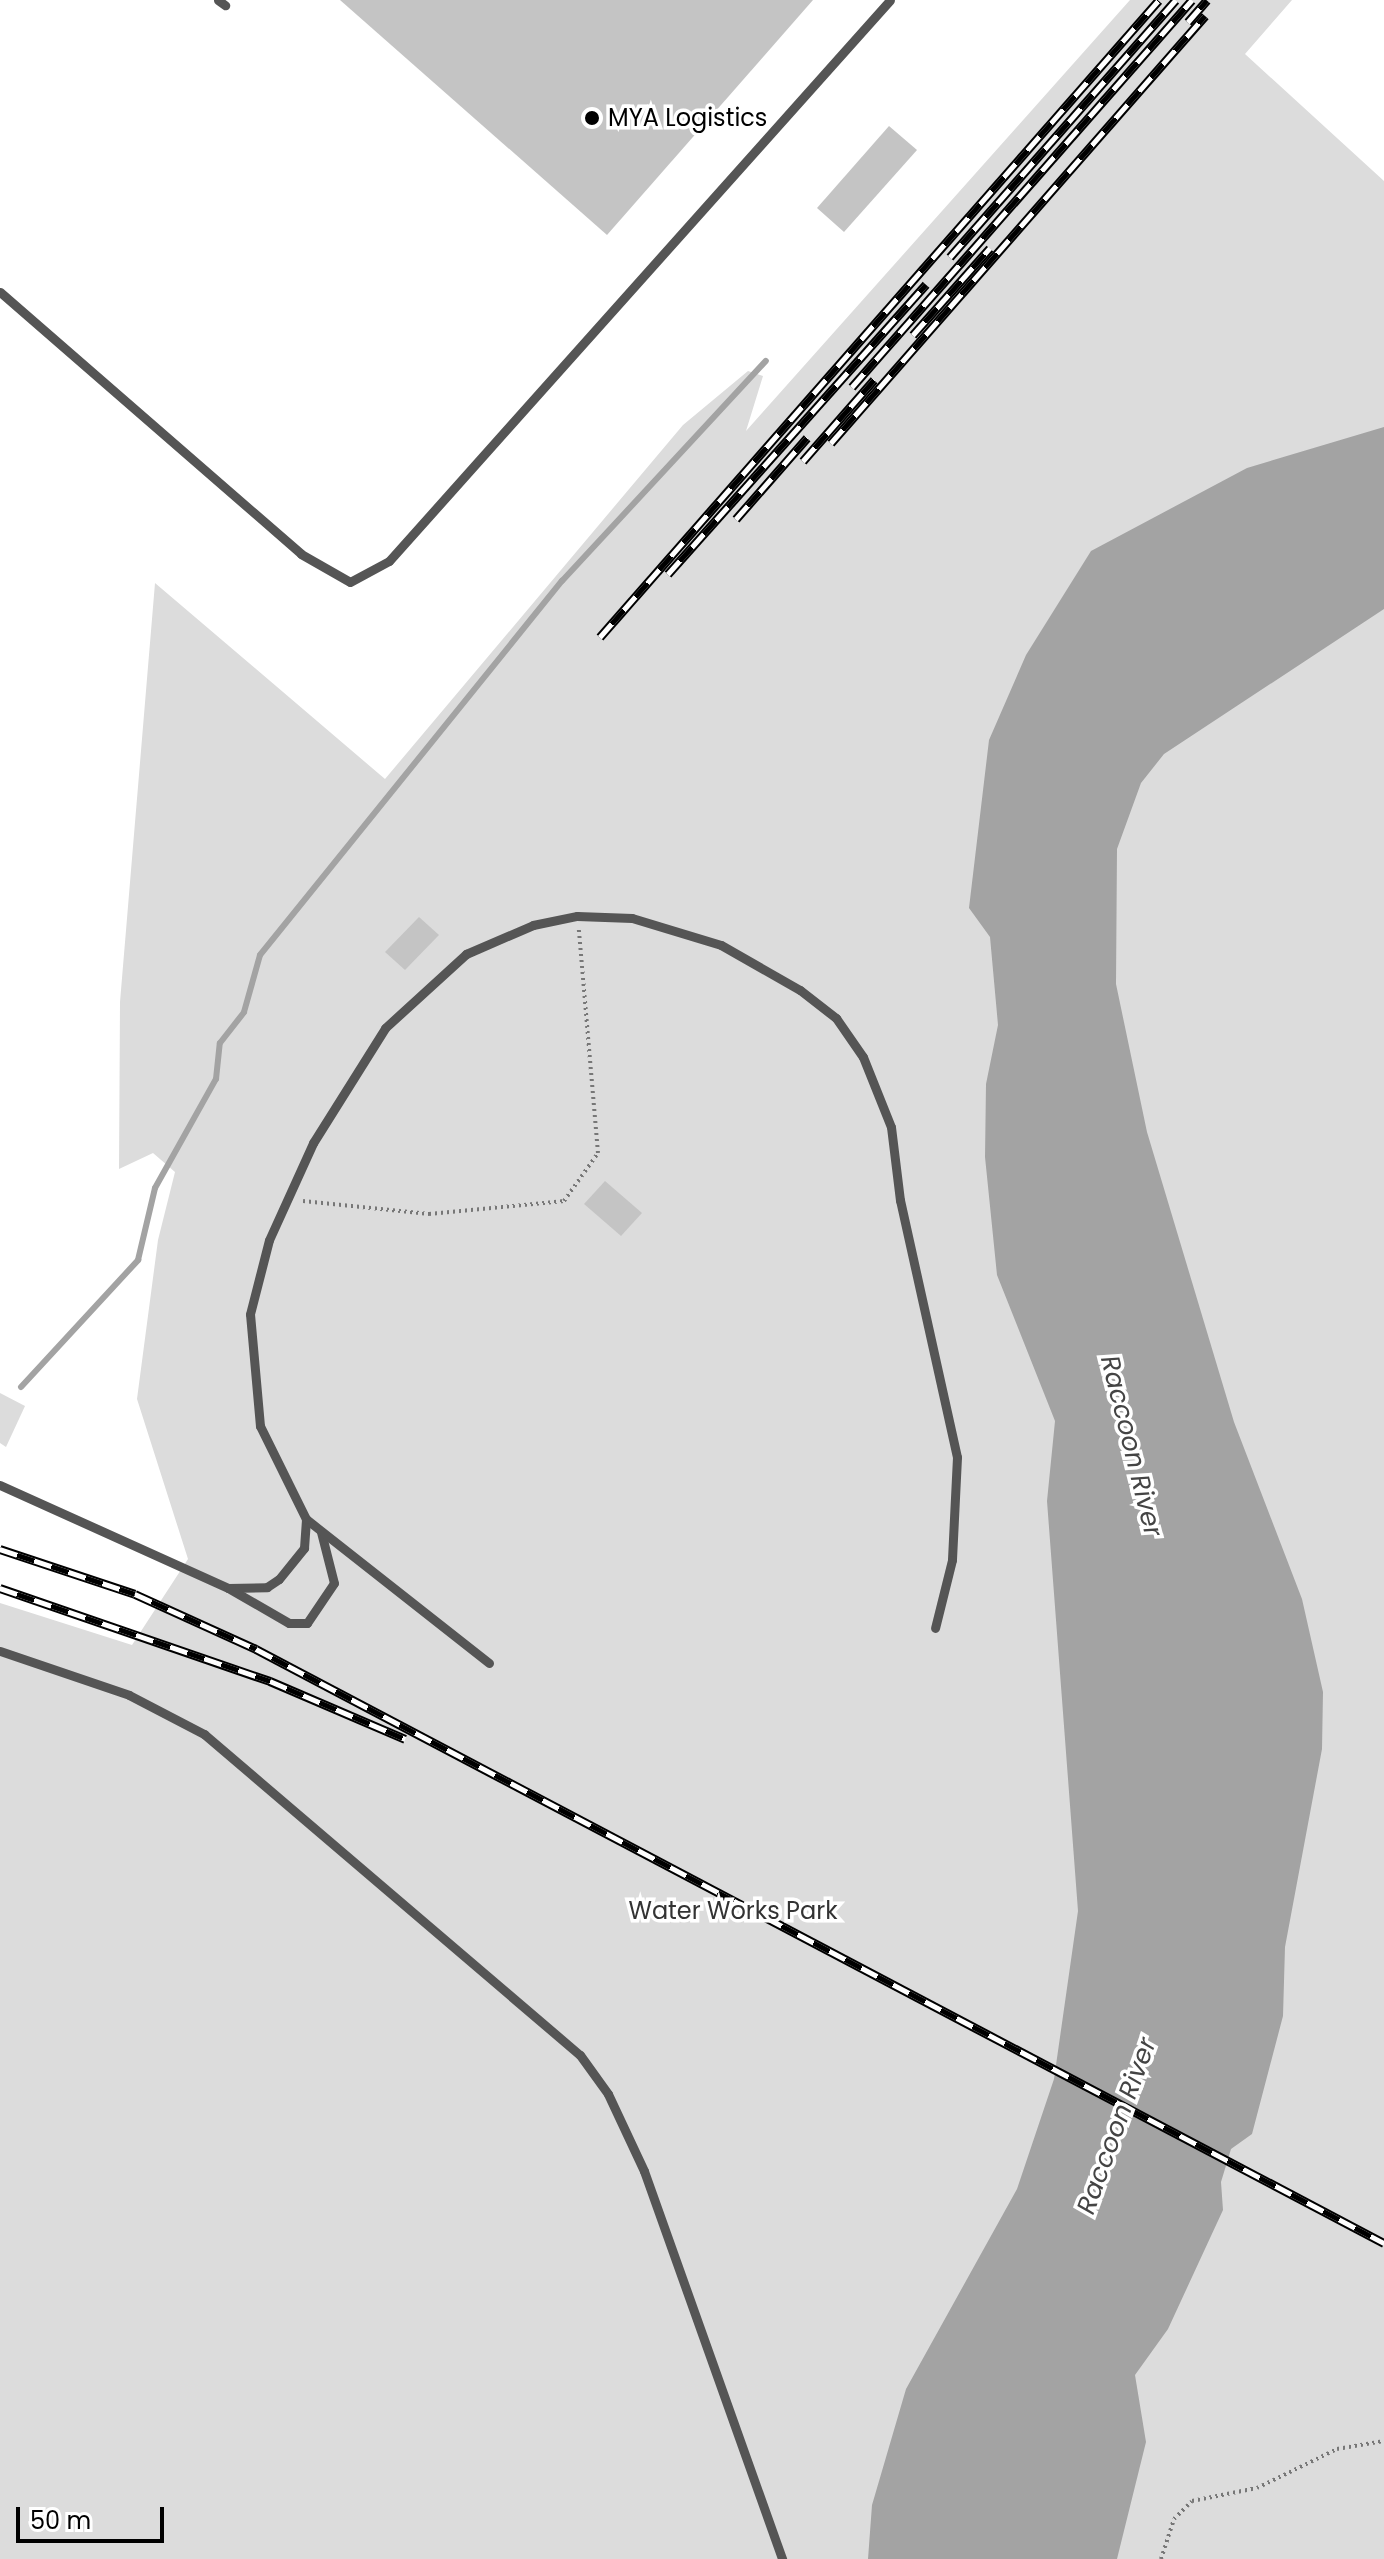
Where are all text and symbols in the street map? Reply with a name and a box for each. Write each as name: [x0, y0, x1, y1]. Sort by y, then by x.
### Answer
place label: MYA Logistics: [608, 104, 767, 132]
marker: MYA Logistics: [583, 109, 601, 127]
water label: Raccoon River: [1093, 1352, 1169, 1540]
park label: Water Works Park: [628, 1897, 838, 1925]
water label: Raccoon River: [1071, 2034, 1163, 2218]
scale bar: [20, 2491, 168, 2541]
text: 50 m: [30, 2504, 91, 2537]

